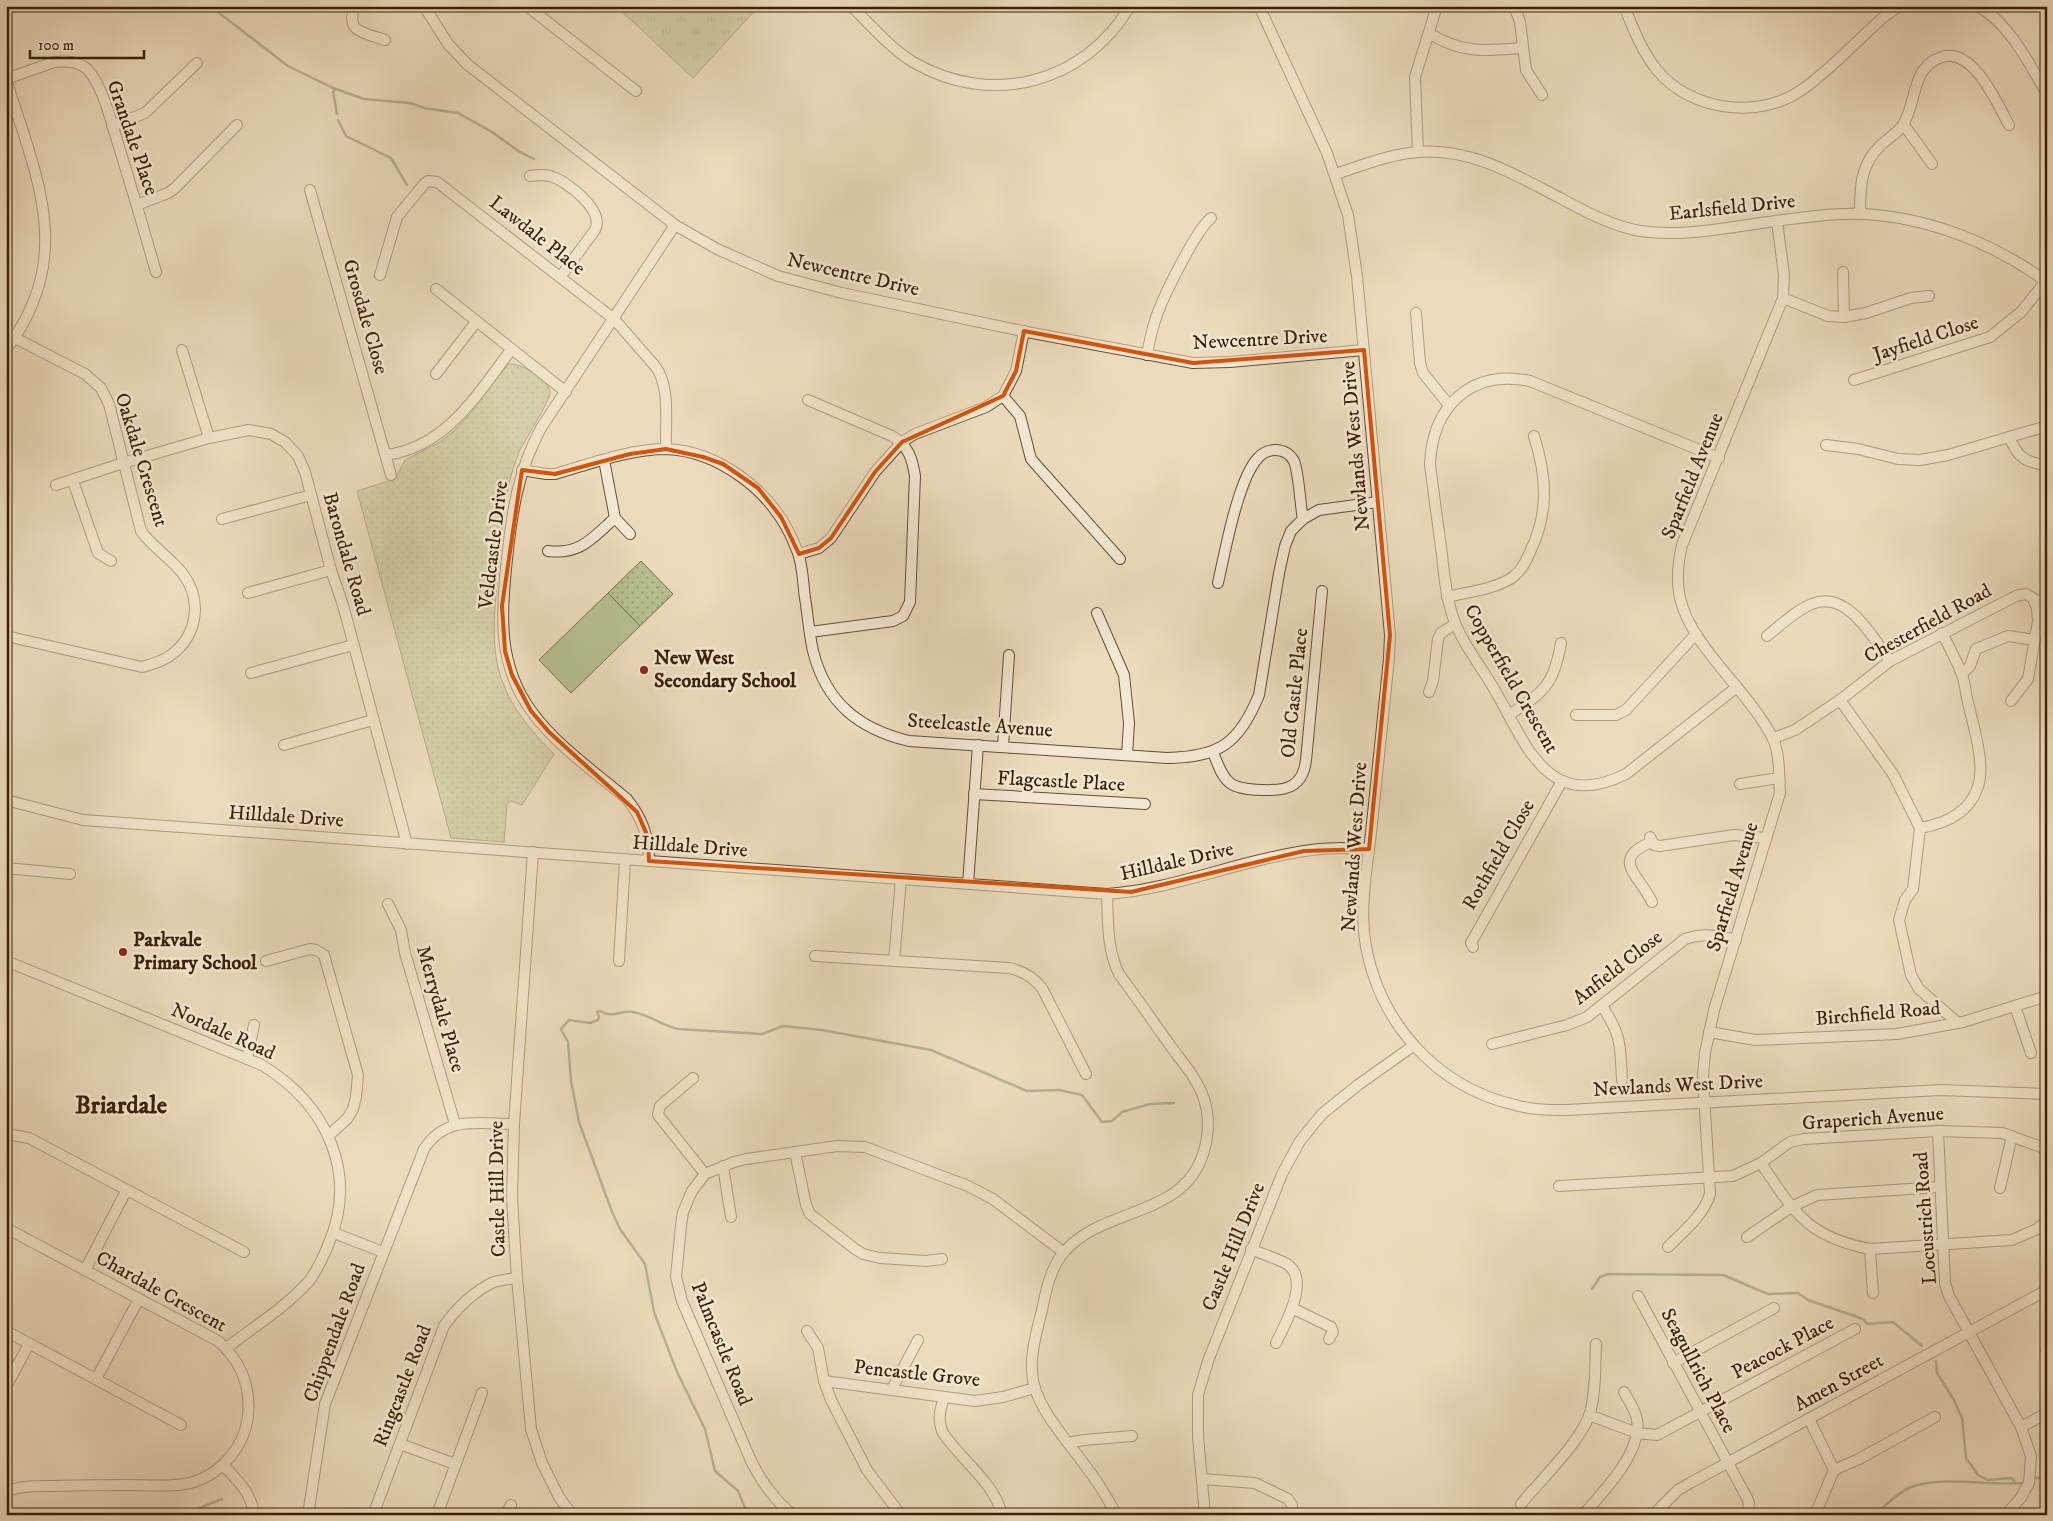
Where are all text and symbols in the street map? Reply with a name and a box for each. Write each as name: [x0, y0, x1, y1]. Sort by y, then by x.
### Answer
scale bar: [30, 28, 144, 60]
text: 100 m: [38, 36, 74, 55]
street label: Grandale Place: [101, 77, 163, 199]
street label: Earlsfield Drive: [1668, 189, 1796, 227]
street label: Lawdale Place: [484, 191, 590, 281]
street label: Newcentre Drive: [784, 248, 922, 302]
street label: Grosdale Close: [337, 256, 393, 378]
street label: Jayfield Close: [1868, 310, 1982, 368]
street label: Newcentre Drive: [1192, 324, 1328, 356]
street label: Newlands West Drive: [1336, 360, 1376, 532]
street label: Oakdale Crescent: [109, 390, 173, 530]
street label: Sparfield Avenue: [1656, 409, 1730, 543]
street label: Veldcastle Drive: [474, 479, 514, 612]
street label: Barondale Road: [316, 489, 376, 619]
street label: Chesterfield Road: [1860, 579, 1996, 669]
street label: Copperfield Crescent: [1458, 600, 1564, 758]
street label: Old Castle Place: [1276, 627, 1314, 759]
place label: New West Secondary School: [654, 646, 797, 694]
marker: New West Secondary School: [638, 664, 650, 676]
street label: Steelcastle Avenue: [906, 708, 1054, 744]
street label: Newlands West Drive: [1337, 761, 1373, 933]
street label: Flagcastle Place: [996, 766, 1126, 798]
street label: Rothfield Close: [1457, 795, 1541, 915]
street label: Hilldale Drive: [228, 801, 344, 833]
street label: Sparfield Avenue: [1701, 819, 1765, 955]
street label: Hilldale Drive: [632, 831, 748, 863]
street label: Hilldale Drive: [1118, 837, 1236, 887]
street label: Anfield Close: [1568, 925, 1668, 1011]
place label: Parkvale Primary School: [133, 928, 258, 976]
street label: Merrydale Place: [410, 943, 470, 1075]
marker: Parkvale Primary School: [117, 946, 129, 958]
street label: Birchfield Road: [1814, 996, 1942, 1032]
street label: Nordale Road: [167, 998, 279, 1066]
street label: Newlands West Drive: [1592, 1069, 1764, 1103]
district label: Briardale: [75, 1090, 168, 1121]
street label: Graperich Avenue: [1801, 1102, 1945, 1136]
street label: Castle Hill Drive: [484, 1121, 512, 1257]
street label: Locustrich Road: [1909, 1151, 1943, 1285]
street label: Castle Hill Drive: [1197, 1179, 1271, 1315]
street label: Chardale Crescent: [91, 1246, 231, 1338]
street label: Chippendale Road: [298, 1260, 372, 1406]
street label: Palmcastle Road: [685, 1278, 757, 1410]
street label: Seagullrich Place: [1655, 1304, 1741, 1438]
street label: Peacock Place: [1728, 1311, 1838, 1385]
street label: Ringcastle Road: [368, 1321, 438, 1451]
street label: Amen Street: [1790, 1348, 1888, 1418]
street label: Pencastle Grove: [853, 1355, 981, 1393]

